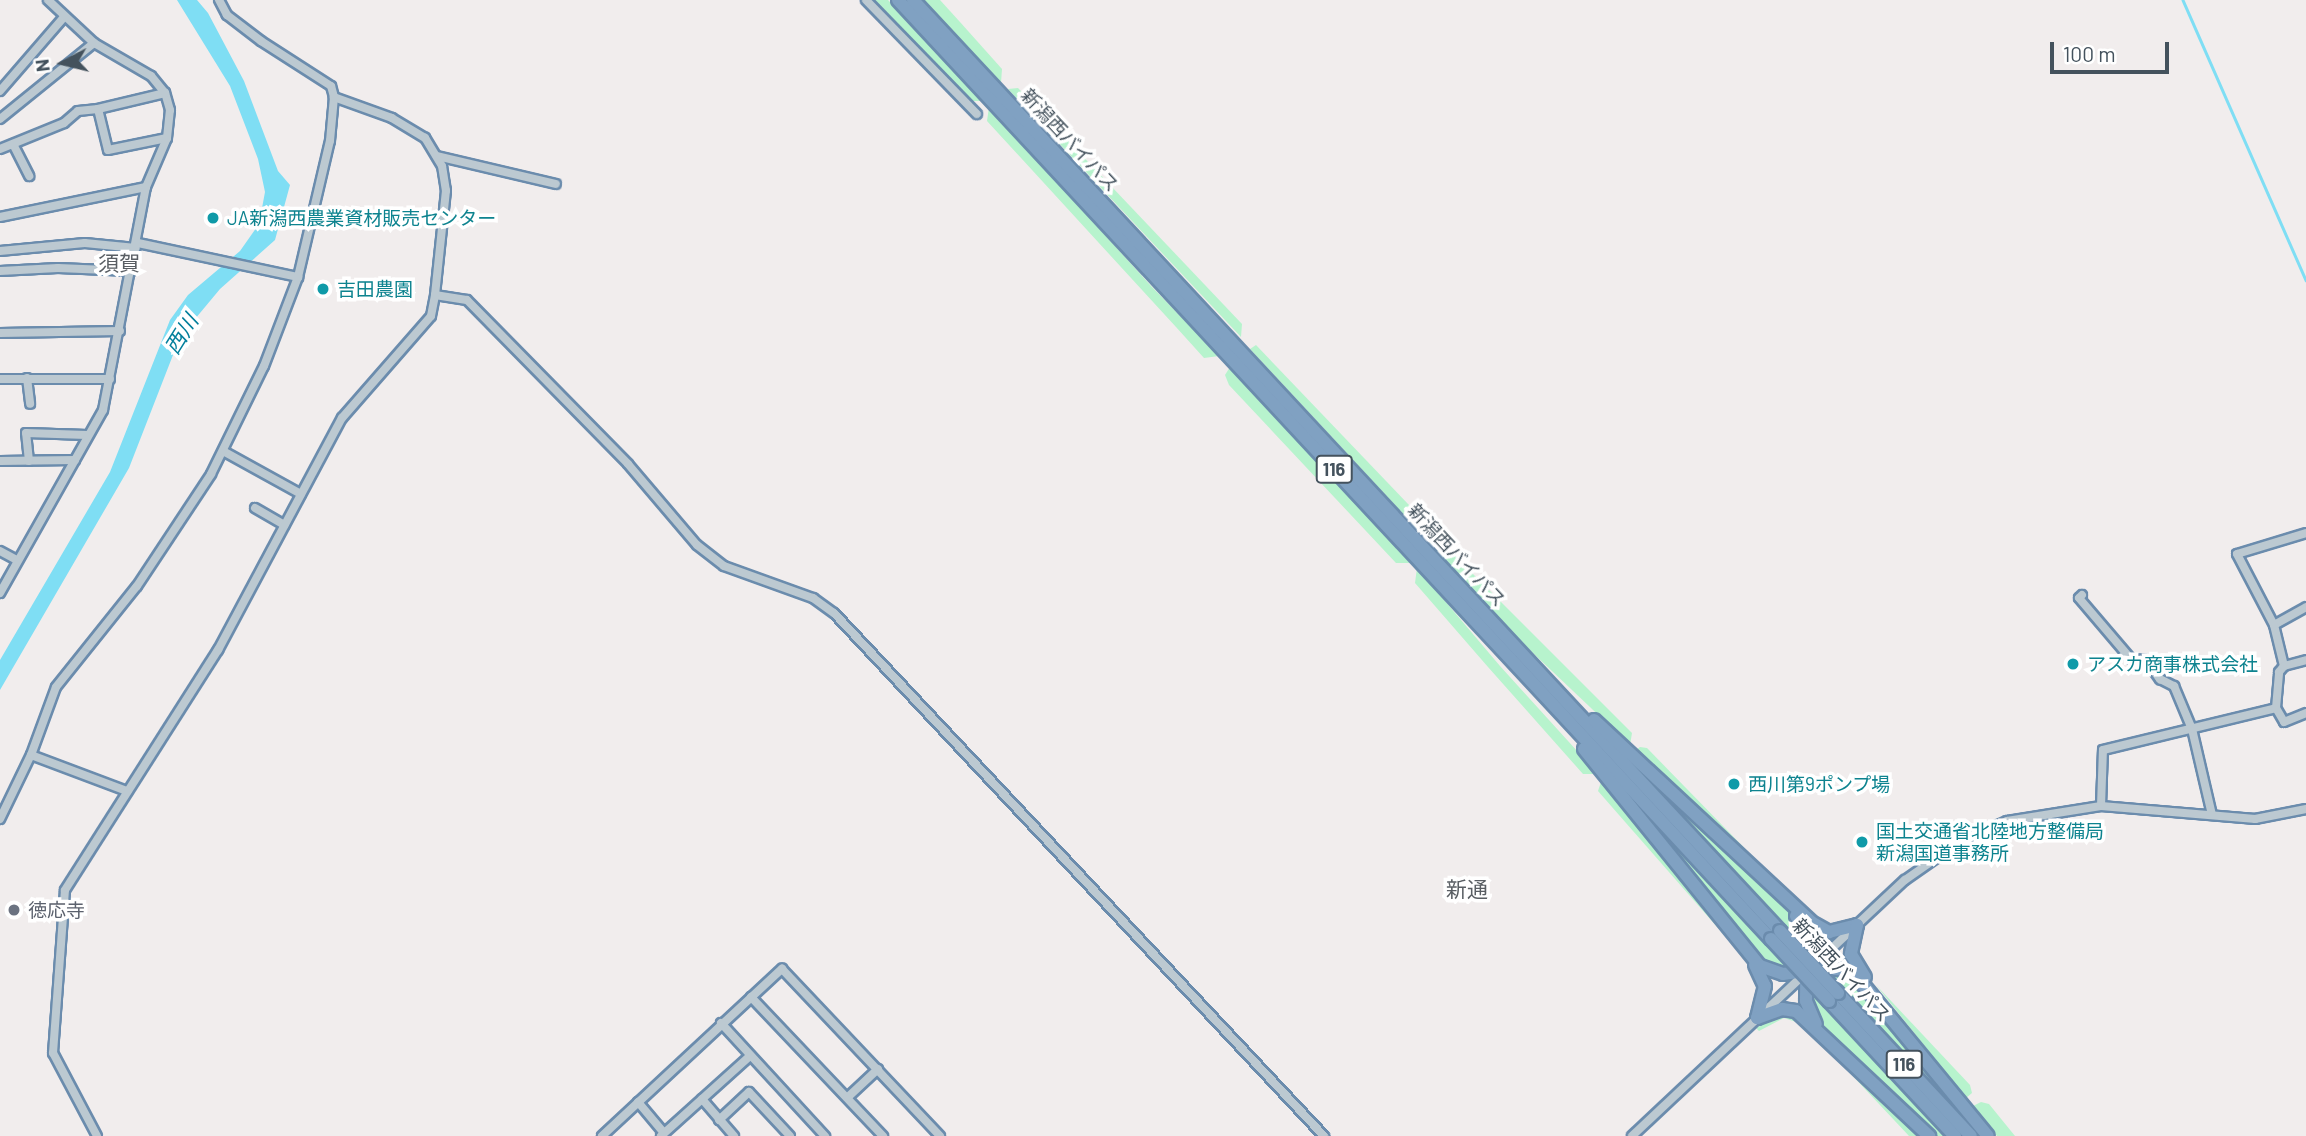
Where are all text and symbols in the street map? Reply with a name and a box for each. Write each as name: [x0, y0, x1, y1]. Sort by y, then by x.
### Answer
north arrow: [28, 28, 98, 98]
scale bar: [2054, 28, 2173, 72]
text: 100 m: [2063, 41, 2116, 66]
text: N: [29, 58, 54, 73]
street label: 新潟西バイパス: [1016, 84, 1124, 196]
place label: JA新潟西農業資材販売センター: [227, 207, 496, 229]
marker: JA新潟西農業資材販売センター: [205, 210, 221, 226]
district label: 須賀: [98, 250, 140, 276]
place label: 吉田農園: [337, 278, 413, 300]
marker: 吉田農園: [315, 281, 331, 297]
water label: 西川: [159, 310, 203, 358]
road number: 116: [1315, 454, 1353, 484]
street label: 新潟西バイパス: [1403, 499, 1511, 611]
place label: アスカ商事株式会社: [2087, 653, 2258, 675]
marker: アスカ商事株式会社: [2065, 656, 2081, 672]
place label: 西川第9ポンプ場: [1748, 773, 1891, 795]
marker: 西川第9ポンプ場: [1726, 776, 1742, 792]
place label: 国土交通省北陸地方整備局 新潟国道事務所: [1876, 820, 2104, 864]
marker: 国土交通省北陸地方整備局 新潟国道事務所: [1854, 834, 1870, 850]
district label: 新通: [1446, 876, 1488, 902]
place label: 徳応寺: [28, 899, 85, 921]
marker: 徳応寺: [6, 902, 22, 918]
street label: 新潟西バイパス: [1788, 914, 1896, 1026]
road number: 116: [1885, 1050, 1923, 1078]

